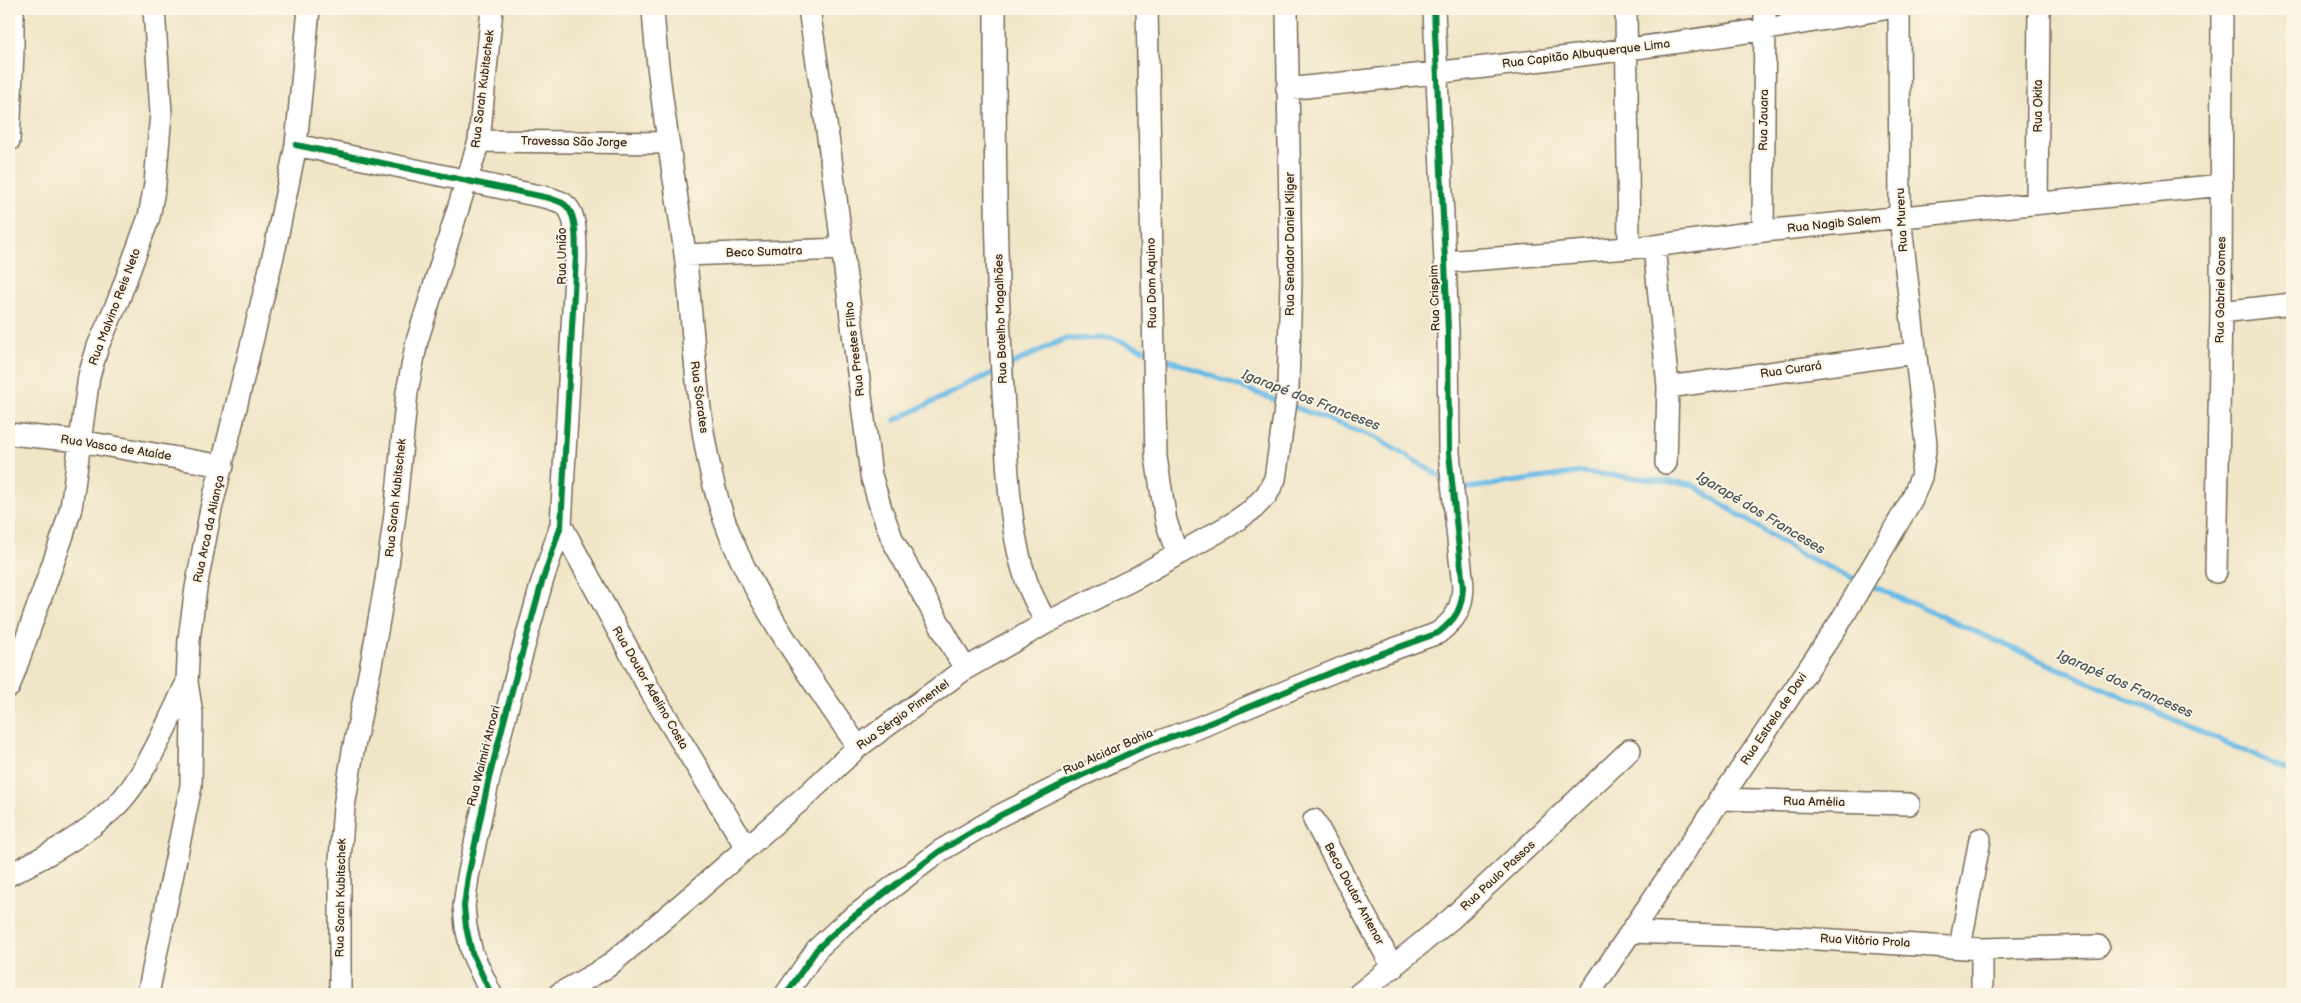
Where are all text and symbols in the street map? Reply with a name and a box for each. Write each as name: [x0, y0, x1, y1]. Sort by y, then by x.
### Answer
street label: Rua Sarah Kubitschek: [468, 29, 498, 149]
street label: Rua Capitão Albuquerque Lima: [1501, 36, 1671, 72]
street label: Rua Okita: [2031, 79, 2046, 133]
street label: Rua Jauara: [1756, 89, 1772, 151]
street label: Travessa São Jorge: [521, 134, 627, 150]
street label: Rua Senador Daniel Kliger: [1283, 171, 1298, 316]
street label: Rua Mureru: [1893, 187, 1911, 253]
street label: Rua Nagib Salem: [1786, 212, 1882, 236]
street label: Rua União: [555, 227, 570, 285]
street label: Rua Gabriel Gomes: [2213, 236, 2229, 344]
street label: Rua Dom Aquino: [1144, 237, 1160, 329]
street label: Beco Sumatra: [725, 243, 803, 261]
street label: Rua Malvino Reis Neto: [86, 246, 144, 368]
street label: Rua Botelho Magalhães: [991, 254, 1011, 384]
street label: Rua Crispim: [1426, 264, 1444, 332]
street label: Rua Prestes Filho: [842, 300, 868, 397]
street label: Rua Curará: [1759, 358, 1823, 382]
street label: Rua Sócrates: [687, 360, 711, 434]
water label: Igarapé dos Franceses: [1239, 365, 1383, 434]
street label: Rua Vasco de Ataíde: [59, 432, 173, 464]
street label: Rua Sarah Kubitschek: [382, 438, 410, 558]
water label: Igarapé dos Franceses: [1693, 467, 1828, 558]
street label: Rua Arca da Aliança: [190, 474, 228, 584]
street label: Rua Doutor Adelino Costa: [609, 624, 692, 752]
water label: Igarapé dos Franceses: [2054, 646, 2195, 722]
street label: Rua Estrela de Davi: [1738, 670, 1810, 768]
street label: Rua Sérgio Pimentel: [854, 676, 952, 754]
street label: Rua Waimiri Atroari: [464, 704, 504, 808]
street label: Rua Alcidar Bahia: [1061, 725, 1155, 779]
street label: Rua Amélia: [1783, 794, 1845, 810]
street label: Rua Paulo Passos: [1457, 837, 1539, 915]
street label: Rua Sarah Kubitschek: [332, 838, 350, 958]
street label: Beco Doutor Antenor: [1321, 840, 1388, 948]
street label: Rua Vitório Prola: [1820, 931, 1911, 951]

